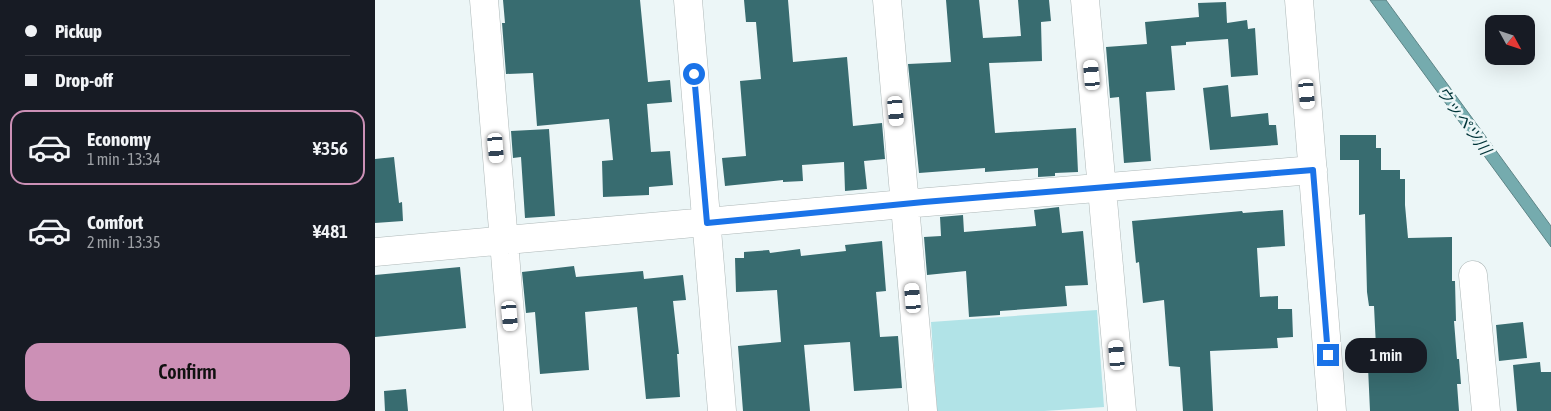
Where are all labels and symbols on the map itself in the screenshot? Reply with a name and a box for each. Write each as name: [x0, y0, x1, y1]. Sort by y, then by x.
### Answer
north arrow: [1485, 15, 1535, 65]
car: [1083, 59, 1100, 91]
route start: [683, 63, 705, 85]
car: [1298, 78, 1315, 110]
water label: ウッペツ川: [1433, 82, 1496, 159]
car: [887, 95, 904, 127]
car: [487, 132, 504, 164]
car: [904, 282, 921, 314]
car: [501, 300, 518, 332]
callout: 1 min: [1345, 338, 1428, 372]
car: [1108, 339, 1125, 371]
route end: [1317, 344, 1339, 366]

